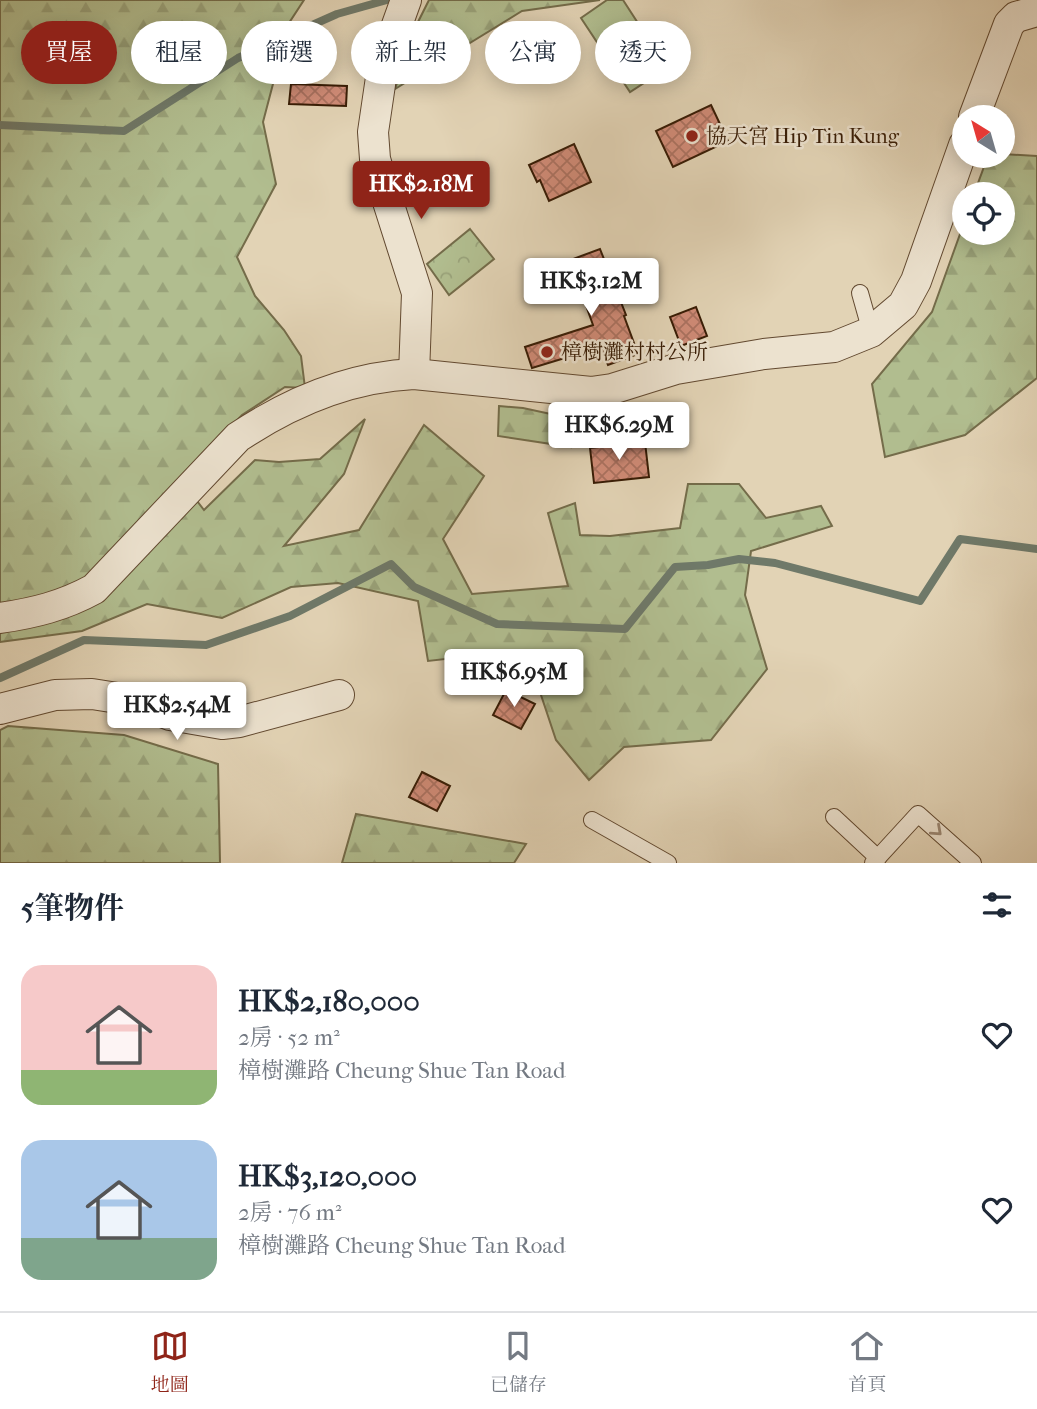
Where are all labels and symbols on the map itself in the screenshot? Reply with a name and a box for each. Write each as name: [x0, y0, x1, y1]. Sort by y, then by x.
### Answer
north arrow: [952, 105, 1015, 168]
place label: 協天宮 Hip Tin Kung: [706, 124, 900, 148]
marker: 協天宮 Hip Tin Kung: [684, 128, 700, 144]
pin: HK$2.18M: [349, 162, 493, 221]
pin: HK$3.12M: [519, 258, 663, 318]
place label: 樟樹灘村村公所: [561, 340, 708, 364]
marker: 樟樹灘村村公所: [539, 344, 555, 360]
pin: HK$6.29M: [547, 402, 691, 462]
pin: HK$6.95M: [442, 650, 586, 709]
pin: HK$2.54M: [105, 682, 249, 742]
one-way arrow: [929, 823, 942, 835]

